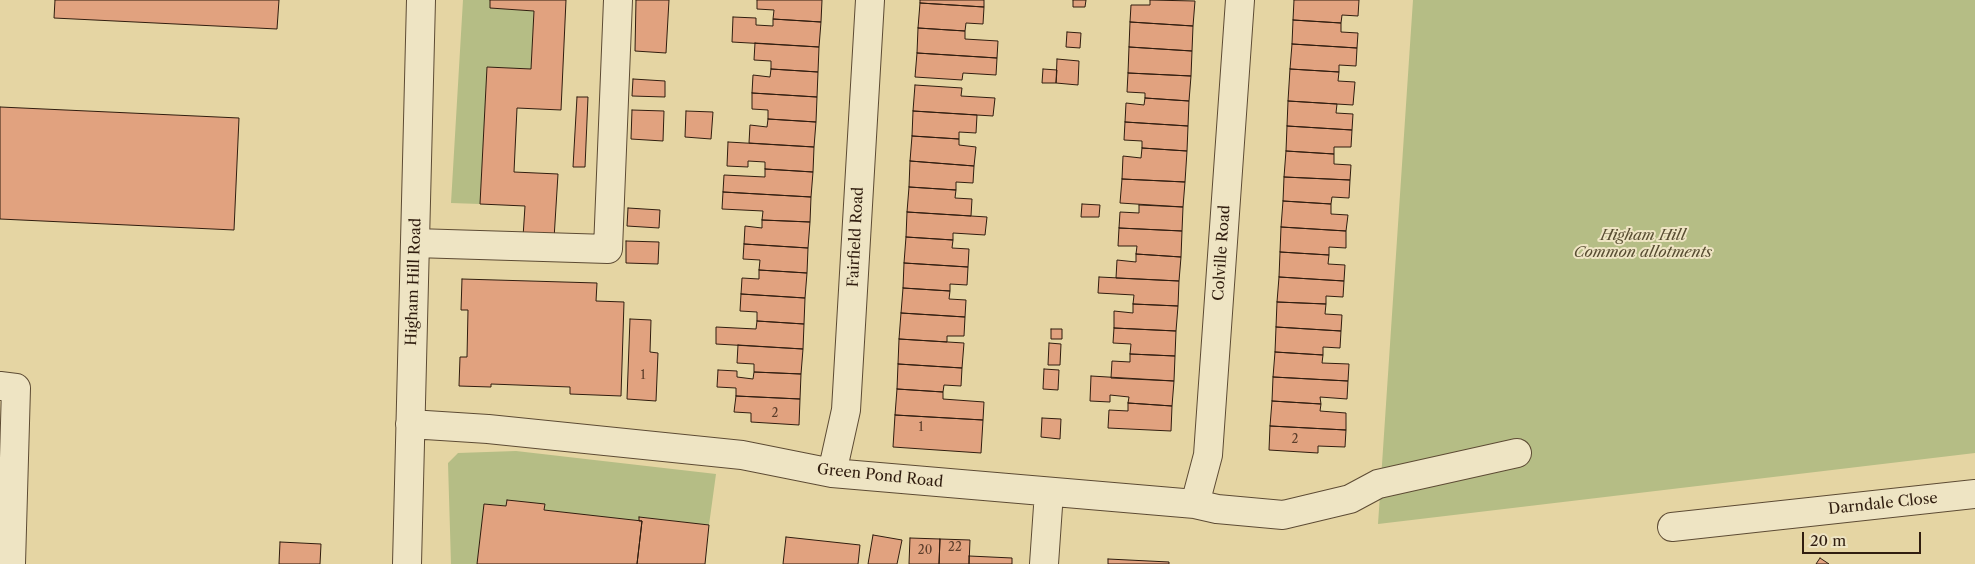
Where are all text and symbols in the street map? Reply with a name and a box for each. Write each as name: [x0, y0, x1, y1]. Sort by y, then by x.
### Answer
street label: Fairfield Road: [844, 186, 868, 288]
street label: Colville Road: [1210, 204, 1234, 302]
street label: Higham Hill Road: [403, 218, 425, 346]
park label: Higham Hill Common allotments: [1574, 227, 1712, 262]
house number: 1: [640, 369, 646, 383]
house number: 2: [772, 407, 778, 421]
house number: 1: [918, 421, 924, 435]
house number: 2: [1292, 433, 1298, 447]
street label: Green Pond Road: [816, 460, 944, 492]
street label: Darndale Close: [1827, 489, 1939, 519]
scale bar: [1805, 522, 1924, 554]
text: 20 m: [1810, 531, 1846, 550]
house number: 22: [948, 541, 962, 555]
house number: 20: [918, 544, 932, 558]

